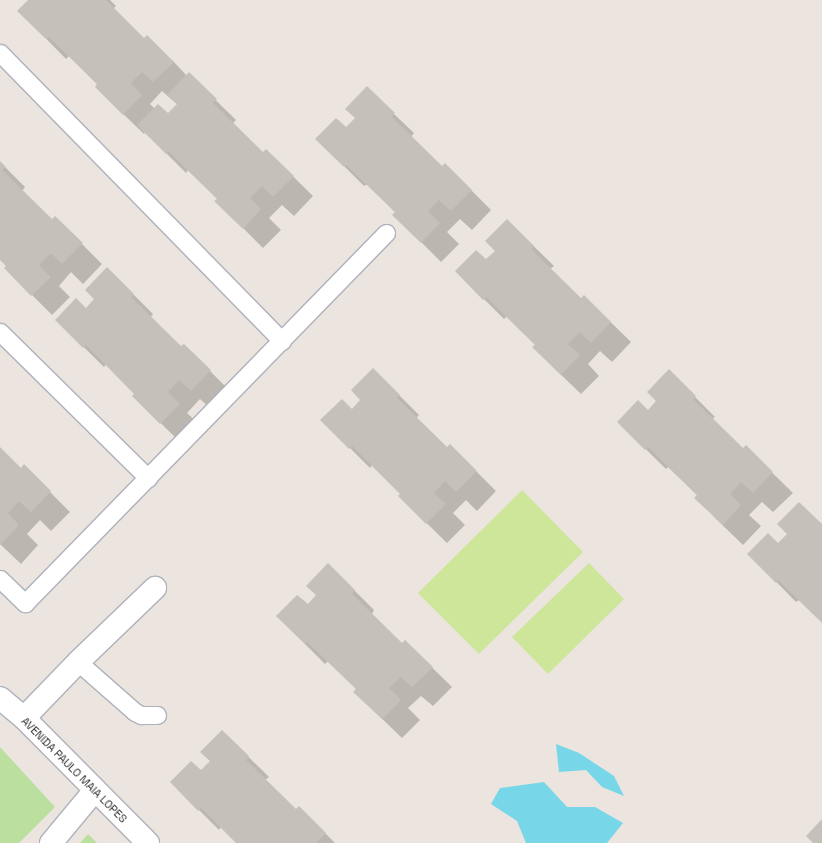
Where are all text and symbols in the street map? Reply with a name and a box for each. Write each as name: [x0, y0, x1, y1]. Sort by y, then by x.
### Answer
street label: AVENIDA PAULO MAIA LOPES: [18, 714, 130, 826]

